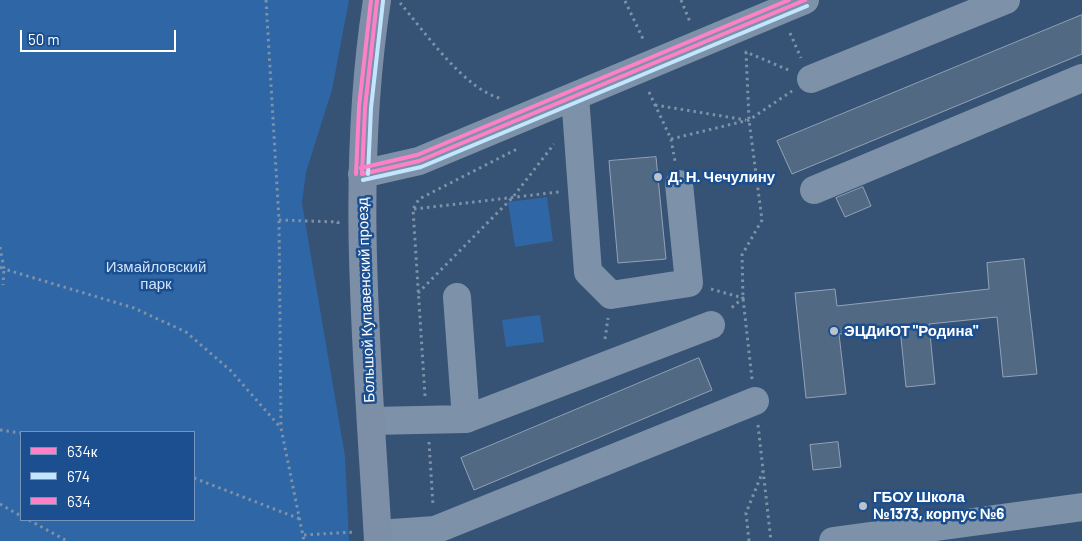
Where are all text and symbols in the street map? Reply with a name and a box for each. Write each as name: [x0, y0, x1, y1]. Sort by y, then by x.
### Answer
scale bar: [22, 20, 179, 52]
text: 50 m: [28, 30, 60, 48]
place label: Д. Н. Чечулину: [668, 168, 775, 186]
marker: Д. Н. Чечулину: [652, 171, 664, 183]
street label: Большой Купавенский проезд: [353, 197, 379, 403]
park label: Измайловский парк: [106, 258, 206, 293]
place label: ЭЦДиЮТ "Родина": [844, 322, 978, 340]
marker: ЭЦДиЮТ "Родина": [828, 325, 840, 337]
legend: [20, 431, 195, 521]
text: 634к: [67, 442, 97, 460]
text: 674: [67, 467, 90, 485]
place label: ГБОУ Школа №1373, корпус №6: [873, 488, 1004, 523]
text: 634: [67, 492, 91, 510]
marker: ГБОУ Школа №1373, корпус №6: [857, 500, 869, 512]

